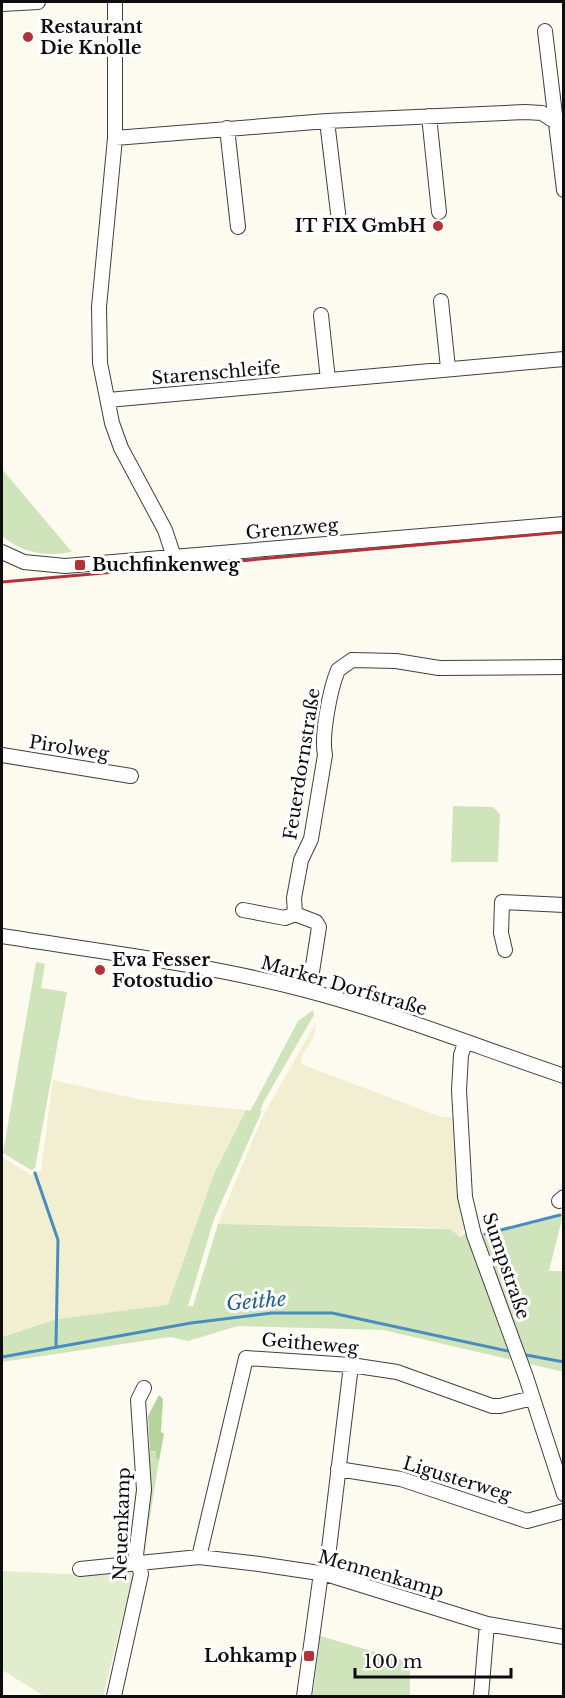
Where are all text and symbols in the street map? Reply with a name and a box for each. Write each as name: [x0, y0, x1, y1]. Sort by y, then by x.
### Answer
place label: Restaurant Die Knolle: [40, 16, 143, 59]
marker: Restaurant Die Knolle: [21, 30, 35, 44]
place label: IT FIX GmbH: [295, 215, 426, 237]
marker: IT FIX GmbH: [431, 219, 445, 233]
street label: Starenschleife: [151, 356, 281, 390]
street label: Grenzweg: [245, 514, 339, 544]
place label: Buchfinkenweg: [92, 554, 240, 576]
marker: Buchfinkenweg: [73, 558, 87, 572]
street label: Feuerdornstraße: [279, 686, 325, 842]
street label: Pirolweg: [28, 731, 111, 765]
place label: Eva Fesser Fotostudio: [112, 949, 213, 992]
street label: Marker Dorfstraße: [258, 952, 430, 1020]
marker: Eva Fesser Fotostudio: [93, 963, 107, 977]
street label: Sumpstraße: [477, 1210, 535, 1322]
water label: Geithe: [225, 1286, 287, 1316]
street label: Geitheweg: [260, 1329, 360, 1359]
street label: Ligusterweg: [400, 1452, 514, 1506]
street label: Neuenkamp: [109, 1467, 135, 1581]
street label: Mennenkamp: [316, 1546, 446, 1602]
scale bar: [355, 1641, 511, 1679]
place label: Lohkamp: [204, 1645, 297, 1667]
marker: Lohkamp: [302, 1649, 316, 1663]
text: 100 m: [364, 1651, 422, 1673]

